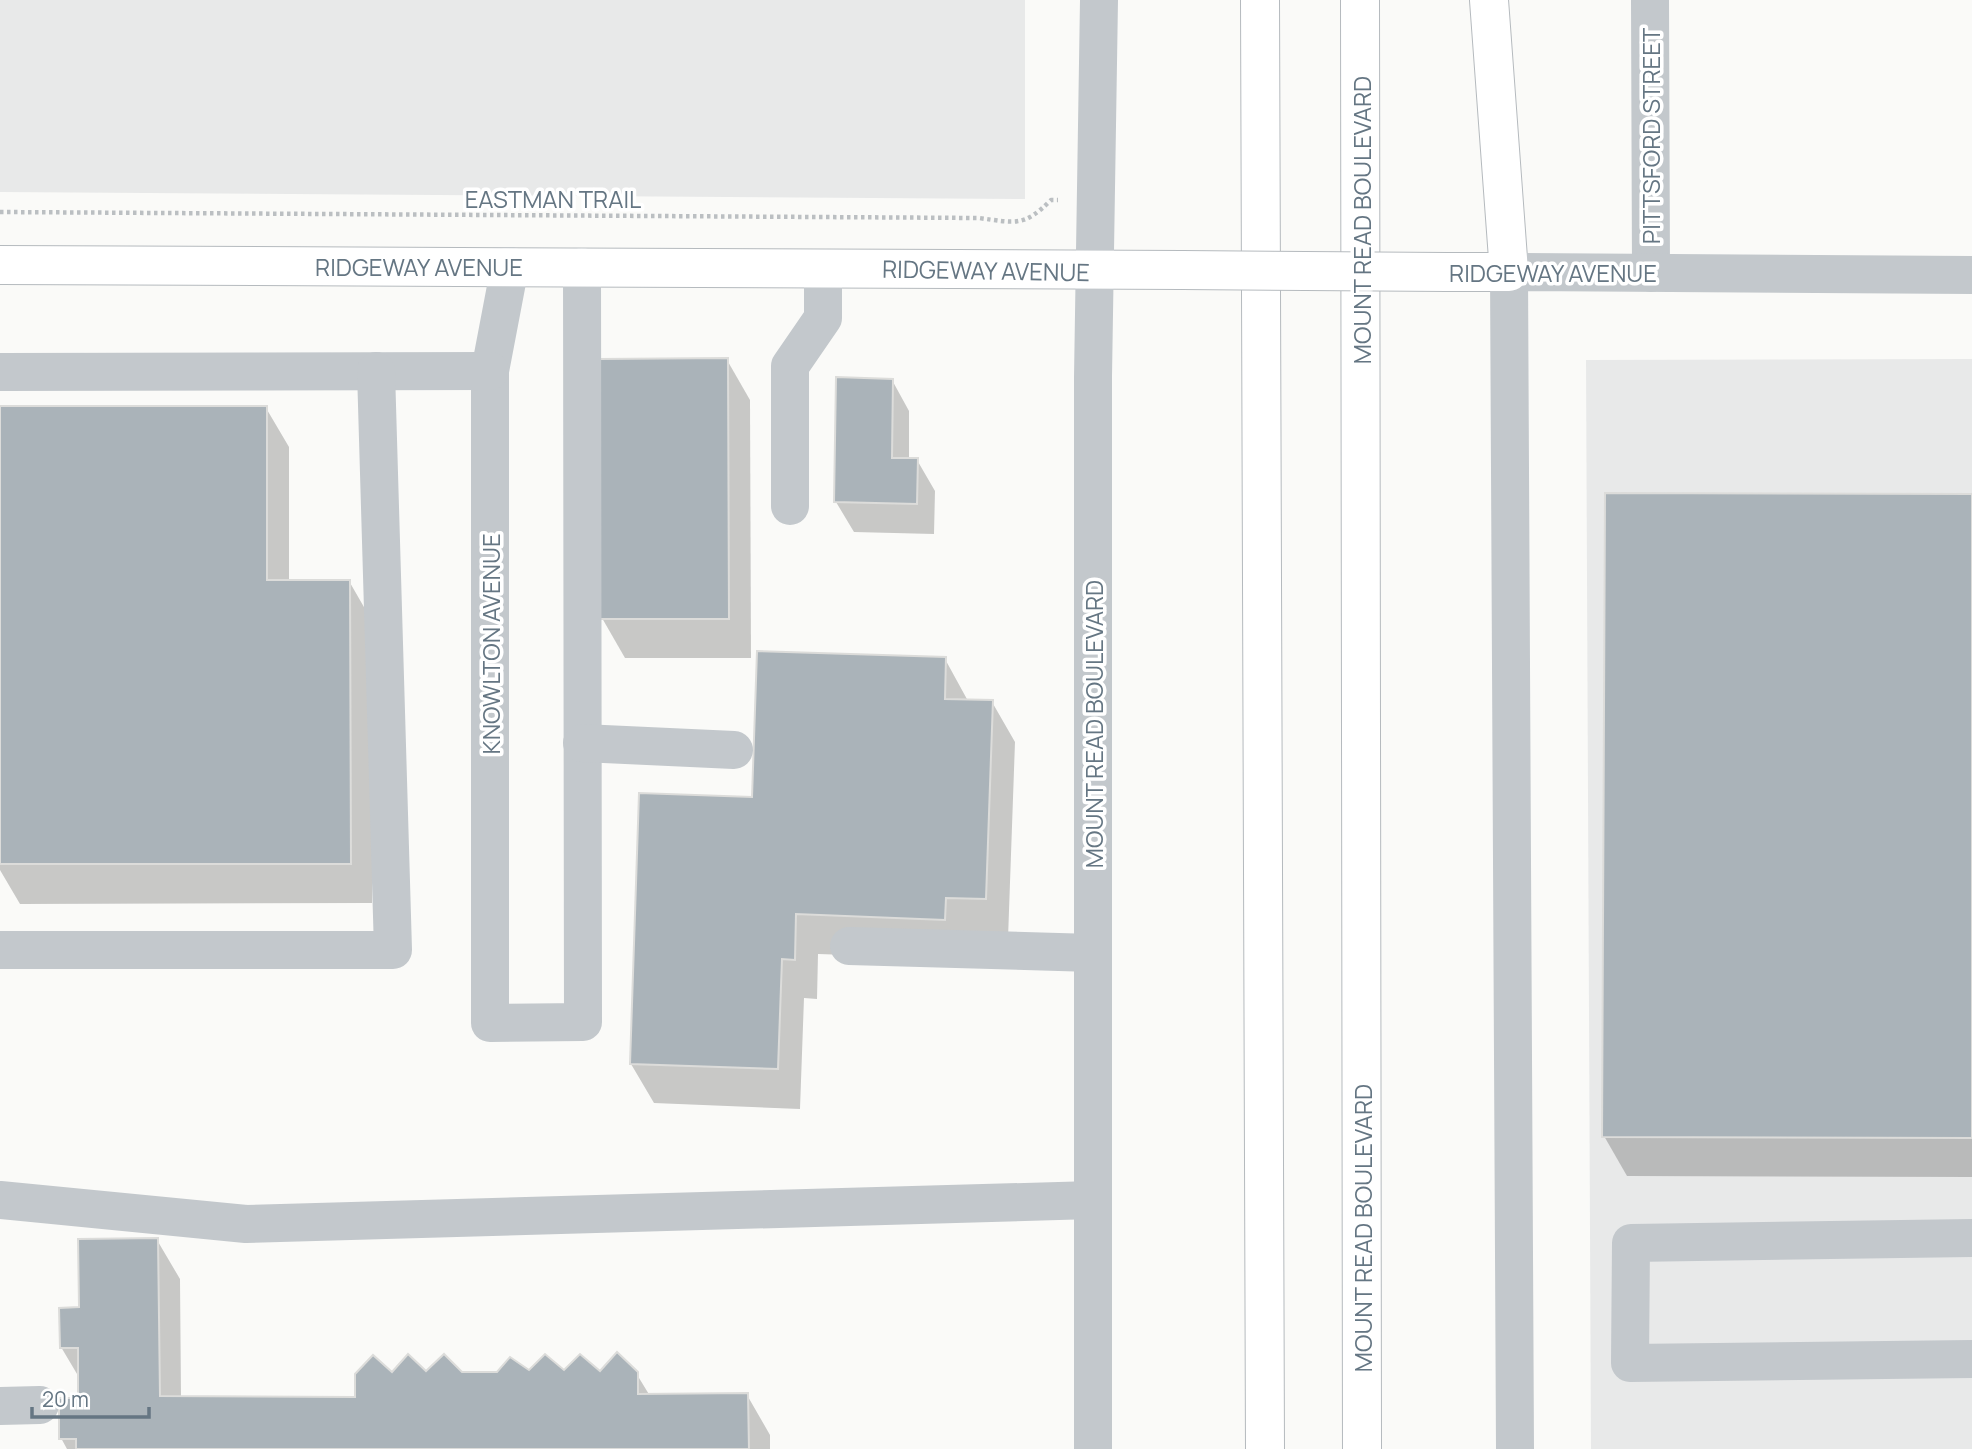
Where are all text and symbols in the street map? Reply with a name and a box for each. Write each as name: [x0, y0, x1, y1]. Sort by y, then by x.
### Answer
street label: PITTSFORD STREET: [1634, 27, 1667, 244]
street label: MOUNT READ BOULEVARD: [1345, 76, 1378, 364]
street label: EASTMAN TRAIL: [465, 182, 641, 215]
street label: RIDGEWAY AVENUE: [315, 250, 523, 283]
street label: RIDGEWAY AVENUE: [882, 252, 1090, 288]
street label: RIDGEWAY AVENUE: [1449, 256, 1657, 289]
street label: KNOWLTON AVENUE: [474, 533, 507, 755]
street label: MOUNT READ BOULEVARD: [1077, 580, 1110, 868]
street label: MOUNT READ BOULEVARD: [1346, 1084, 1379, 1372]
scale bar: [32, 1376, 149, 1420]
text: 20 m: [42, 1385, 89, 1413]

